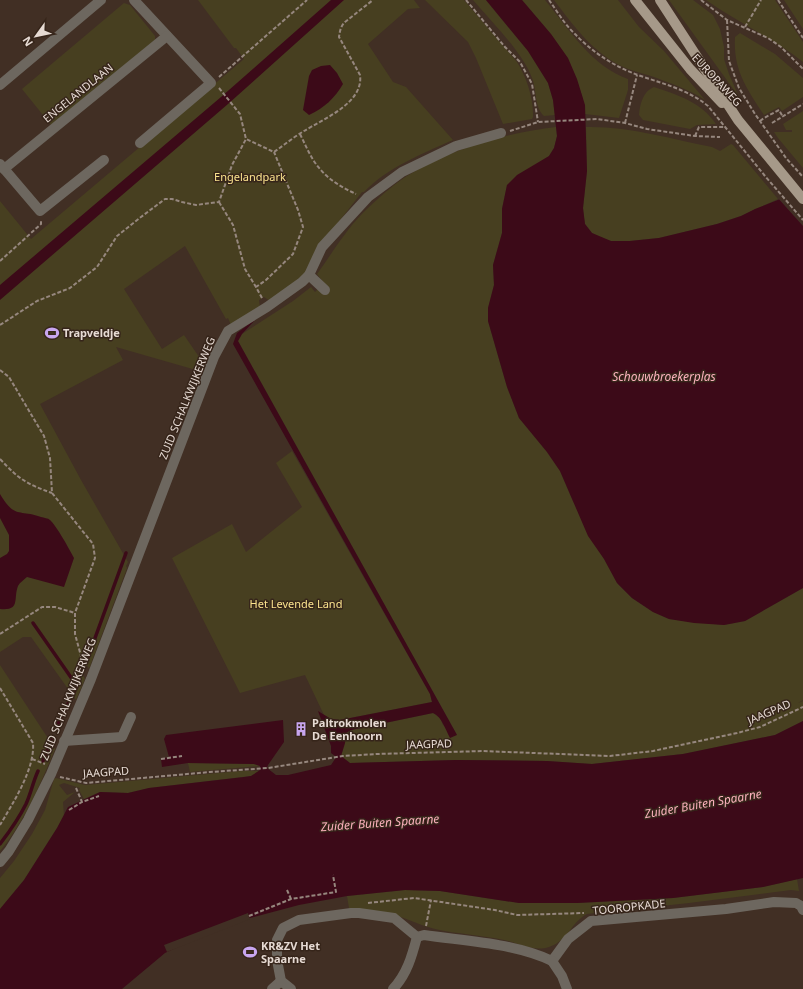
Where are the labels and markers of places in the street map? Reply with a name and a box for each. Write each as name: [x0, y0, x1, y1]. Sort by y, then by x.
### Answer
sports icon: Trapveldje: [44, 325, 60, 341]
place label: Trapveldje: [63, 325, 120, 340]
place label: Paltrokmolen De Eenhoorn: [312, 715, 386, 743]
building icon: Paltrokmolen De Eenhoorn: [293, 721, 309, 737]
place label: KR&ZV Het Spaarne: [261, 938, 320, 966]
sports icon: KR&ZV Het Spaarne: [242, 944, 258, 960]

